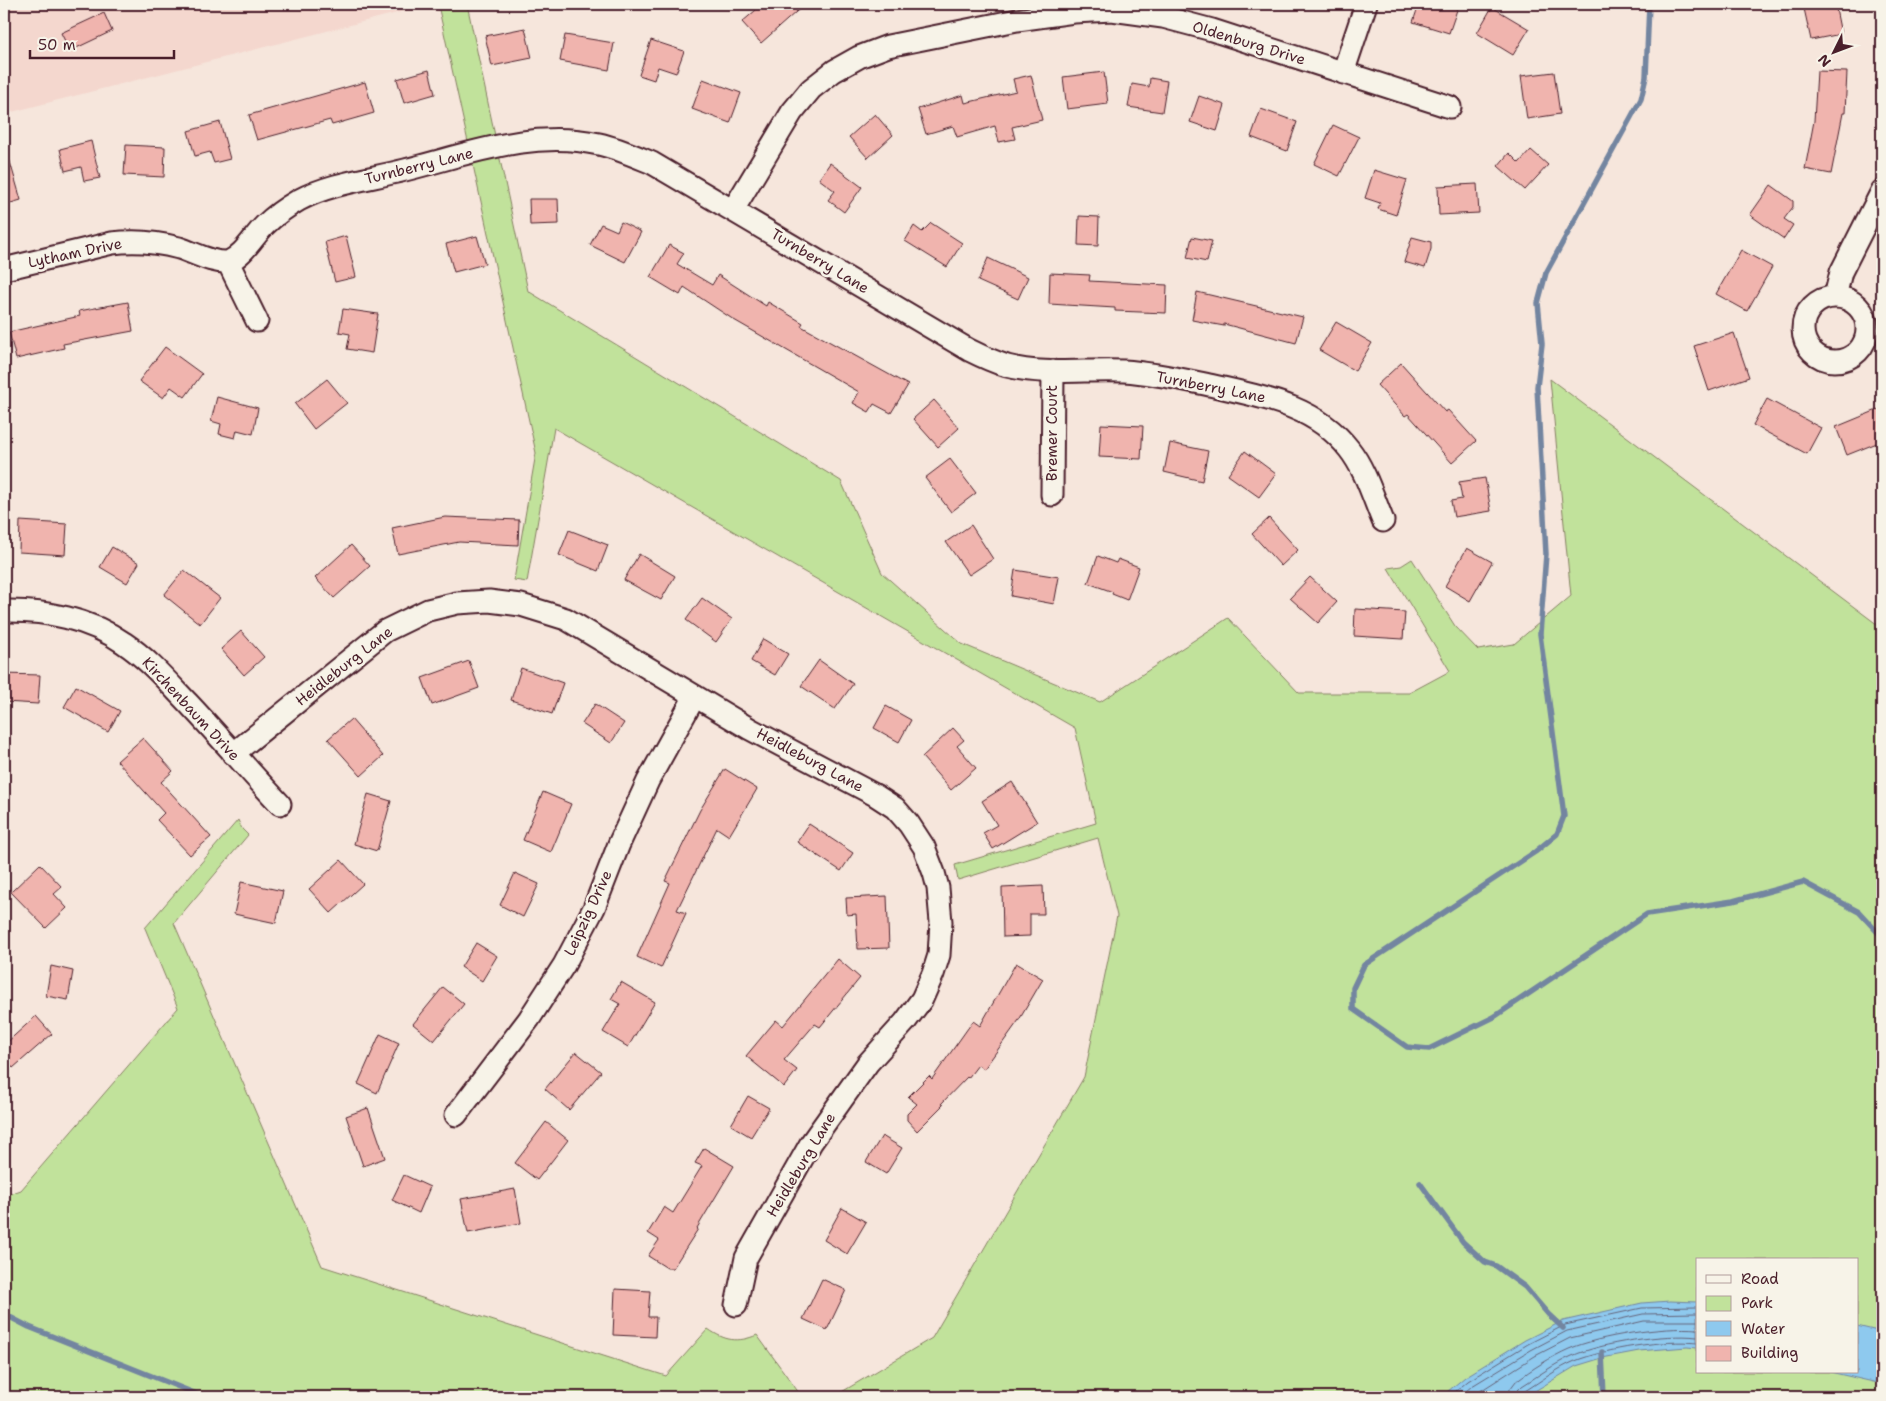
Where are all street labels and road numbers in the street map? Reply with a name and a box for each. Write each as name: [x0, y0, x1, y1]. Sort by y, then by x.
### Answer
street label: Oldenburg Drive: [1190, 16, 1308, 70]
street label: Turnberry Lane: [363, 143, 475, 189]
street label: Turnberry Lane: [767, 224, 873, 298]
street label: Lytham Drive: [26, 233, 124, 273]
street label: Turnberry Lane: [1155, 367, 1267, 407]
street label: Bremer Court: [1042, 385, 1062, 481]
street label: Heidleburg Lane: [291, 622, 397, 710]
street label: Kirchenbaum Drive: [138, 653, 244, 765]
street label: Heidleburg Lane: [753, 723, 867, 797]
street label: Leipzig Drive: [559, 867, 617, 959]
street label: Heidleburg Lane: [762, 1109, 840, 1221]

